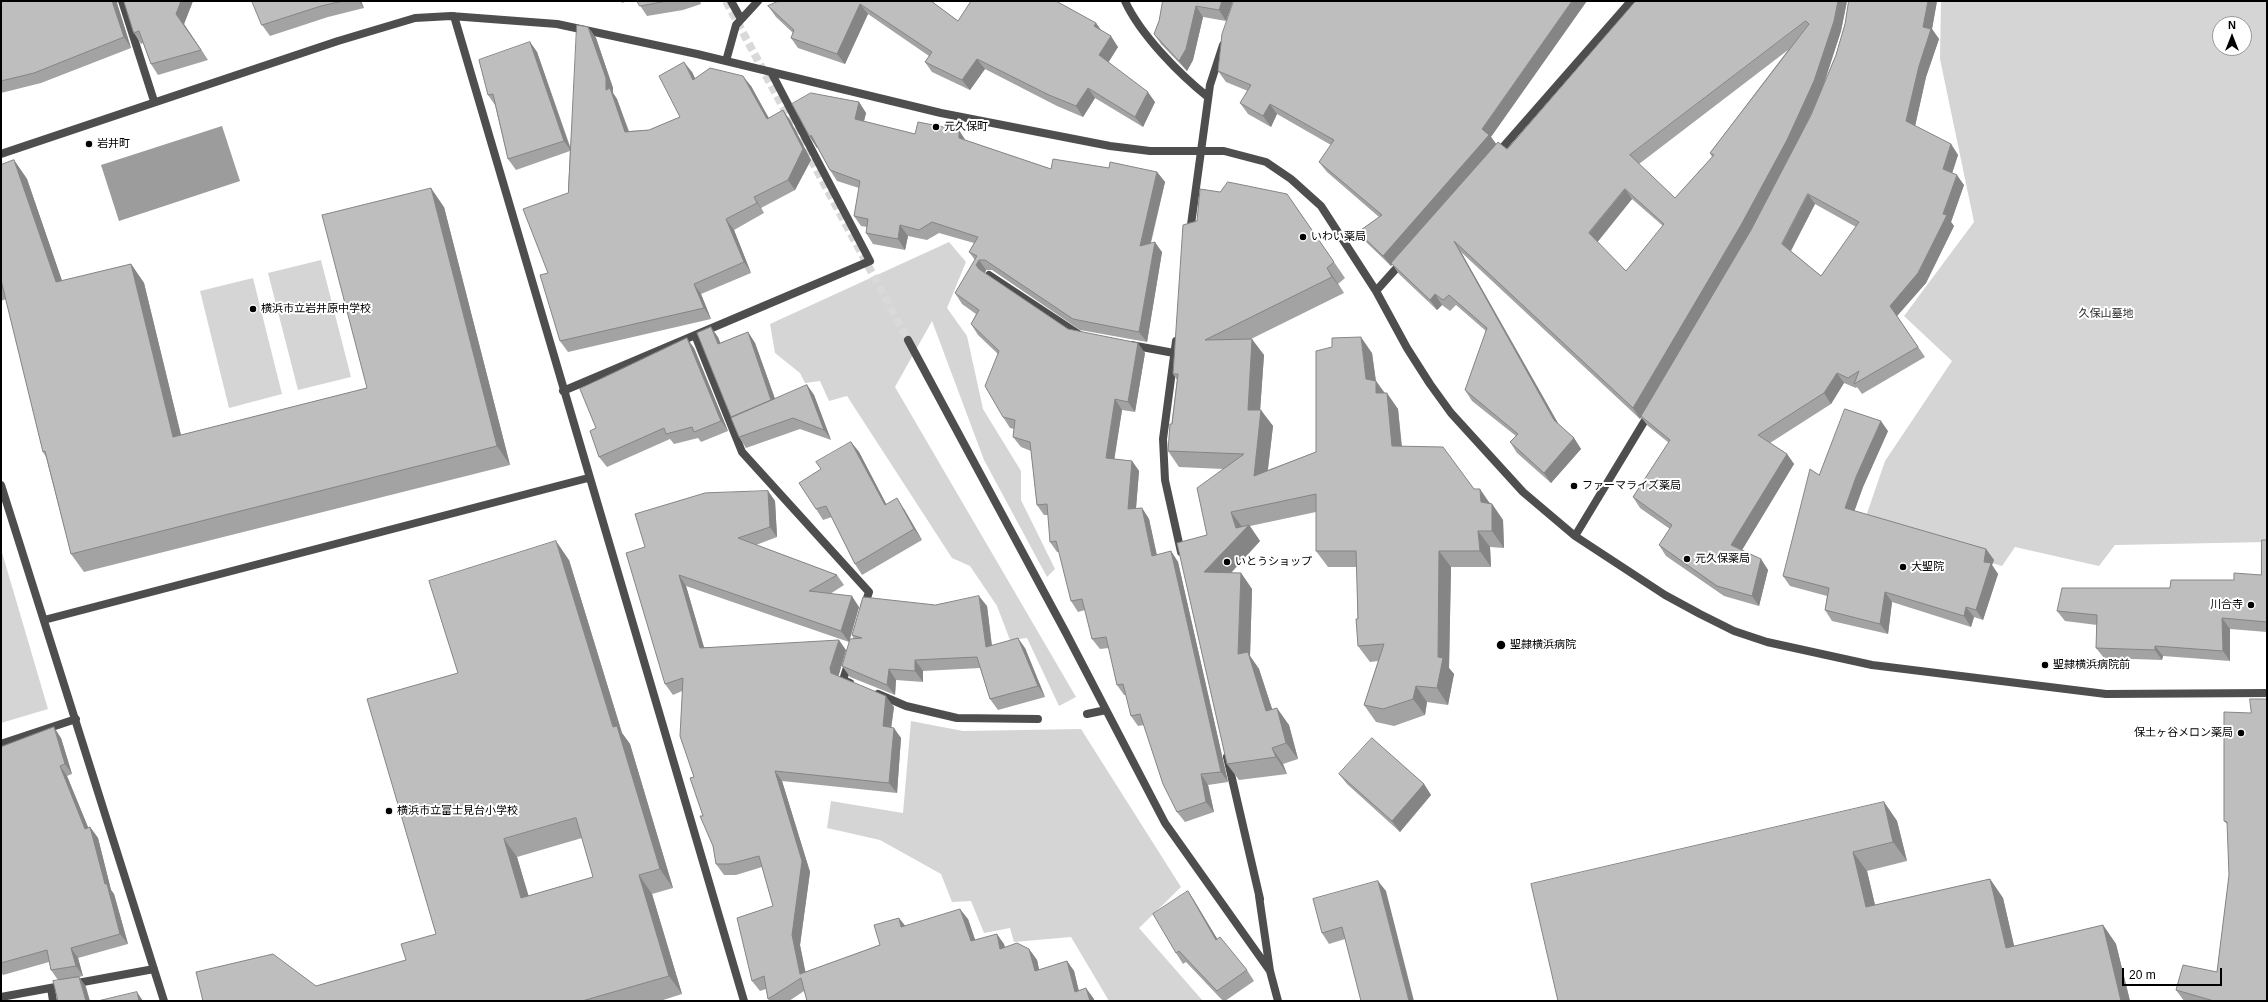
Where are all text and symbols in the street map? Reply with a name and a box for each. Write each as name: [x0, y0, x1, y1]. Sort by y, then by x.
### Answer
north arrow: [2212, 16, 2252, 56]
text: N: [2228, 19, 2236, 31]
place label: 元久保町: [944, 120, 988, 134]
marker: 元久保町: [931, 122, 941, 132]
place label: 岩井町: [97, 137, 130, 151]
marker: 岩井町: [84, 139, 94, 149]
place label: いわい薬局: [1311, 230, 1366, 244]
marker: いわい薬局: [1298, 232, 1308, 242]
place label: 横浜市立岩井原中学校: [261, 302, 371, 316]
marker: 横浜市立岩井原中学校: [248, 304, 258, 314]
park label: 久保山墓地: [2079, 307, 2133, 321]
place label: ファーマライズ薬局: [1582, 479, 1681, 493]
marker: ファーマライズ薬局: [1569, 481, 1579, 491]
place label: 元久保薬局: [1695, 552, 1750, 566]
marker: 元久保薬局: [1682, 554, 1692, 564]
place label: いとうショップ: [1235, 555, 1312, 569]
marker: いとうショップ: [1222, 557, 1232, 567]
place label: 大聖院: [1911, 560, 1944, 574]
marker: 大聖院: [1898, 562, 1908, 572]
place label: 川合寺: [2210, 598, 2243, 612]
marker: 川合寺: [2246, 600, 2256, 610]
place label: 聖隷横浜病院: [1510, 638, 1576, 652]
marker: 聖隷横浜病院: [1495, 639, 1507, 651]
place label: 聖隷横浜病院前: [2053, 658, 2130, 672]
marker: 聖隷横浜病院前: [2040, 660, 2050, 670]
place label: 保土ヶ谷メロン薬局: [2134, 726, 2233, 740]
marker: 保土ヶ谷メロン薬局: [2236, 728, 2246, 738]
place label: 横浜市立富士見台小学校: [397, 804, 518, 818]
marker: 横浜市立富士見台小学校: [384, 806, 394, 816]
scale bar: [2124, 960, 2224, 986]
text: 20 m: [2129, 968, 2156, 982]

